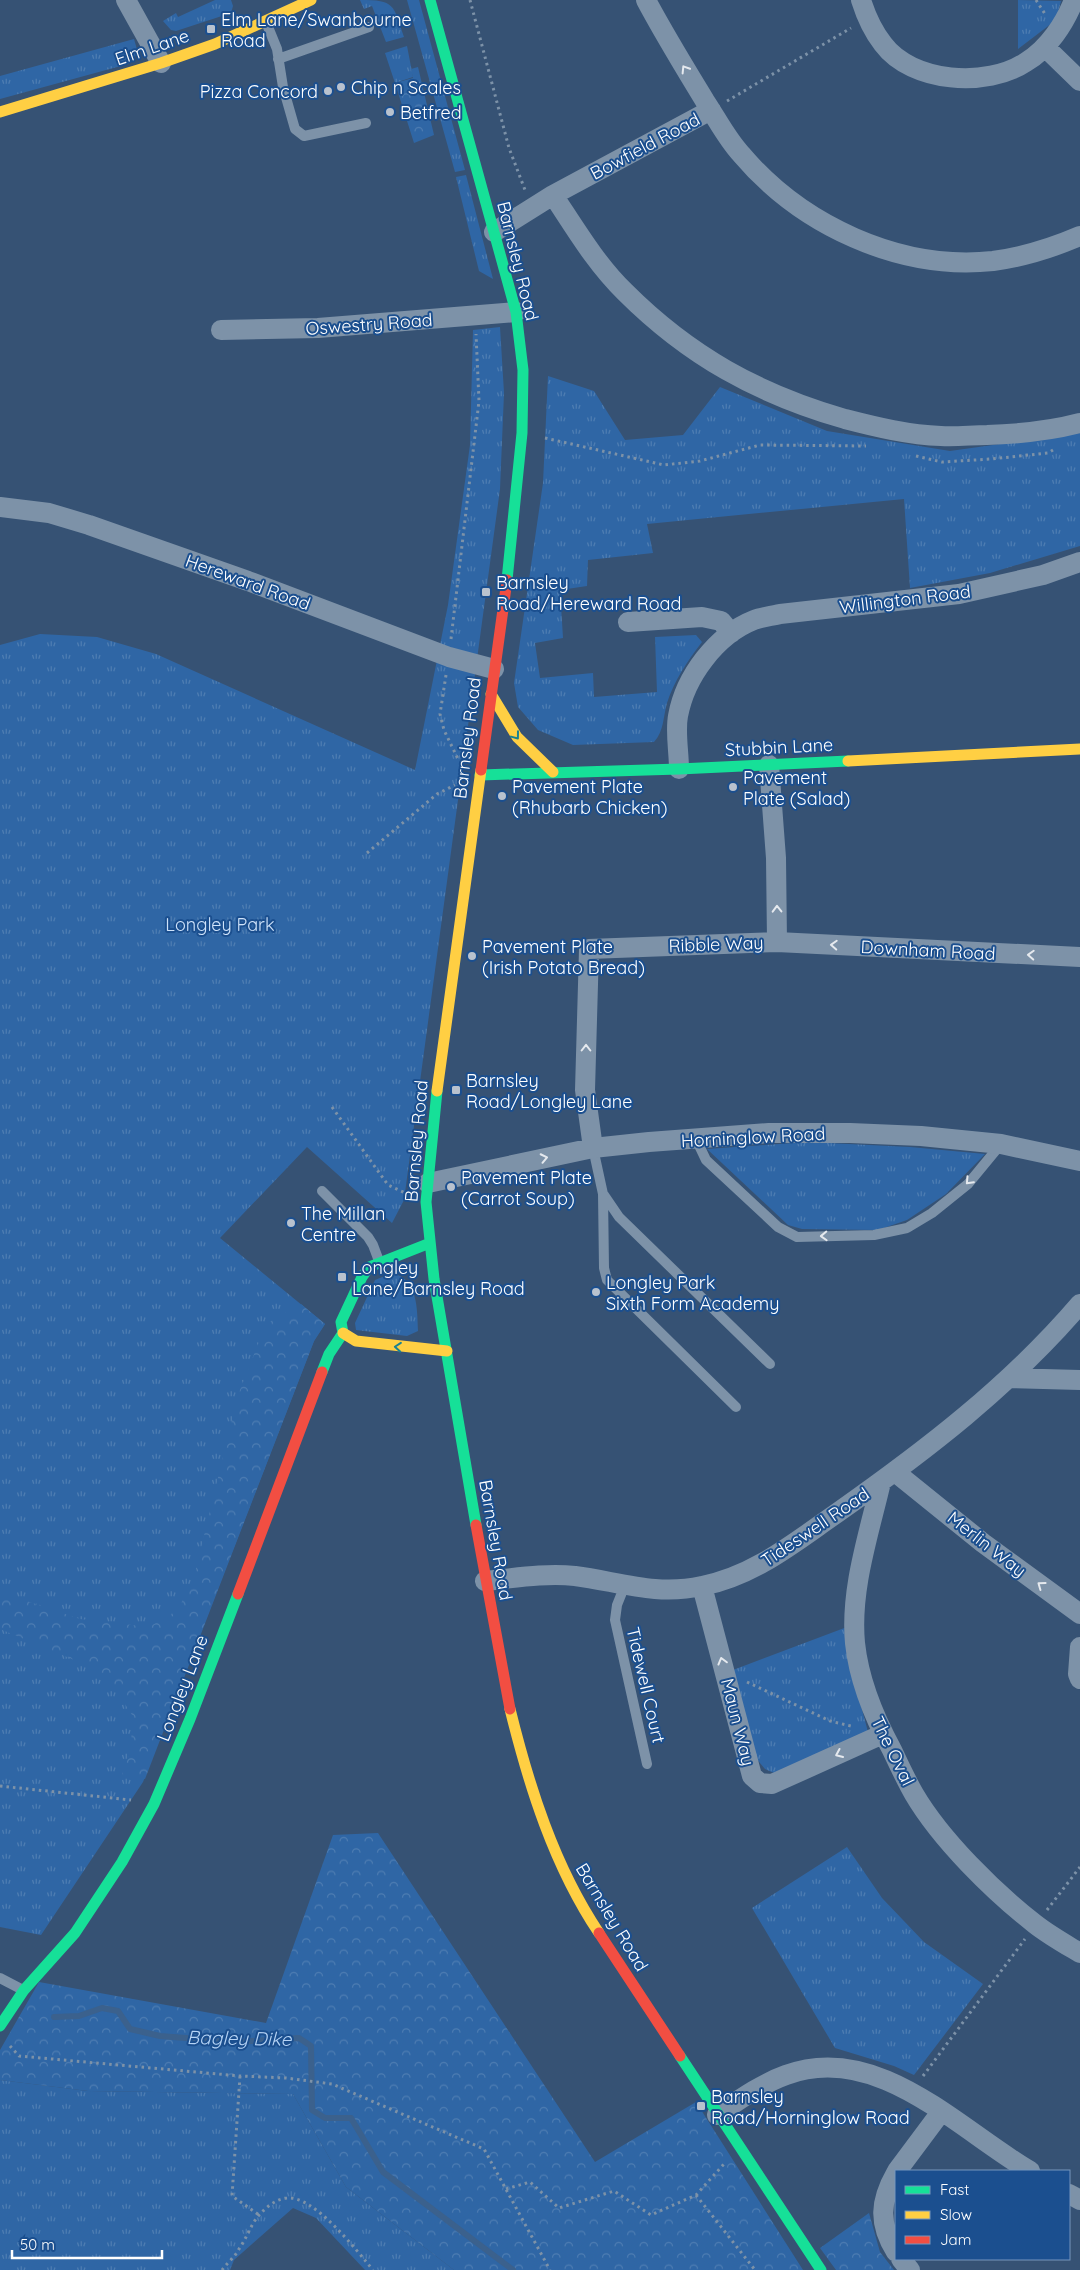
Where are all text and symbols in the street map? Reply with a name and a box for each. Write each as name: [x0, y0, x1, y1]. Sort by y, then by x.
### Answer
place label: Elm Lane/Swanbourne Road: [221, 8, 412, 52]
marker: Elm Lane/Swanbourne Road: [205, 23, 217, 35]
street label: Elm Lane: [112, 24, 192, 70]
one-way arrow: [682, 65, 692, 74]
place label: Chip n Scales: [351, 76, 461, 99]
place label: Pizza Concord: [200, 80, 318, 103]
marker: Chip n Scales: [335, 81, 347, 93]
marker: Pizza Concord: [322, 85, 334, 97]
place label: Betfred: [400, 101, 462, 124]
marker: Betfred: [384, 106, 396, 118]
street label: Bowfield Road: [586, 107, 704, 185]
street label: Barnsley Road: [492, 199, 544, 323]
street label: Oswestry Road: [305, 308, 433, 340]
street label: Hereward Road: [182, 549, 314, 615]
place label: Barnsley Road/Hereward Road: [496, 571, 681, 615]
street label: Willington Road: [838, 580, 972, 618]
marker: Barnsley Road/Hereward Road: [480, 586, 492, 598]
street label: Barnsley Road: [448, 676, 486, 800]
one-way arrow: [510, 730, 518, 739]
street label: Stubbin Lane: [724, 733, 834, 761]
place label: Pavement Plate (Salad): [743, 766, 850, 810]
place label: Pavement Plate (Rhubarb Chicken): [512, 775, 668, 819]
marker: Pavement Plate (Salad): [727, 781, 739, 793]
marker: Pavement Plate (Rhubarb Chicken): [496, 790, 508, 802]
one-way arrow: [772, 905, 782, 912]
park label: Longley Park: [165, 913, 275, 936]
street label: Ribble Way: [668, 931, 764, 957]
place label: Pavement Plate (Irish Potato Bread): [482, 935, 645, 979]
street label: Downham Road: [860, 935, 996, 965]
one-way arrow: [830, 939, 838, 950]
one-way arrow: [1027, 949, 1035, 960]
marker: Pavement Plate (Irish Potato Bread): [466, 950, 478, 962]
one-way arrow: [581, 1043, 591, 1051]
place label: Barnsley Road/Longley Lane: [466, 1069, 632, 1113]
street label: Barnsley Road: [399, 1079, 433, 1203]
marker: Barnsley Road/Longley Lane: [450, 1084, 462, 1096]
street label: Horninglow Road: [680, 1122, 826, 1152]
one-way arrow: [539, 1154, 548, 1164]
place label: Pavement Plate (Carrot Soup): [461, 1166, 592, 1210]
one-way arrow: [966, 1176, 975, 1185]
marker: Pavement Plate (Carrot Soup): [445, 1181, 457, 1193]
place label: The Millan Centre: [301, 1202, 386, 1246]
marker: The Millan Centre: [285, 1217, 297, 1229]
one-way arrow: [820, 1231, 828, 1242]
place label: Longley Lane/Barnsley Road: [352, 1256, 525, 1300]
marker: Longley Lane/Barnsley Road: [336, 1271, 348, 1283]
place label: Longley Park Sixth Form Academy: [606, 1271, 779, 1315]
marker: Longley Park Sixth Form Academy: [590, 1286, 602, 1298]
one-way arrow: [394, 1342, 402, 1353]
street label: Barnsley Road: [474, 1478, 518, 1602]
street label: Tideswell Road: [756, 1482, 874, 1572]
street label: Merlin Way: [943, 1506, 1031, 1582]
one-way arrow: [1038, 1583, 1047, 1591]
street label: Tidewell Court: [621, 1625, 671, 1745]
street label: Longley Lane: [151, 1631, 213, 1745]
one-way arrow: [717, 1657, 728, 1666]
street label: Maun Way: [716, 1676, 760, 1768]
street label: The Oval: [866, 1712, 920, 1790]
one-way arrow: [835, 1748, 844, 1759]
street label: Barnsley Road: [571, 1859, 653, 1975]
water label: Bagley Dike: [186, 2025, 293, 2051]
place label: Barnsley Road/Horninglow Road: [711, 2085, 910, 2129]
marker: Barnsley Road/Horninglow Road: [695, 2100, 707, 2112]
legend: [895, 2170, 1070, 2260]
text: Fast: [940, 2180, 969, 2199]
text: Slow: [940, 2205, 972, 2224]
scale bar: [12, 2228, 162, 2260]
text: Jam: [940, 2230, 971, 2249]
text: 50 m: [20, 2235, 55, 2254]

